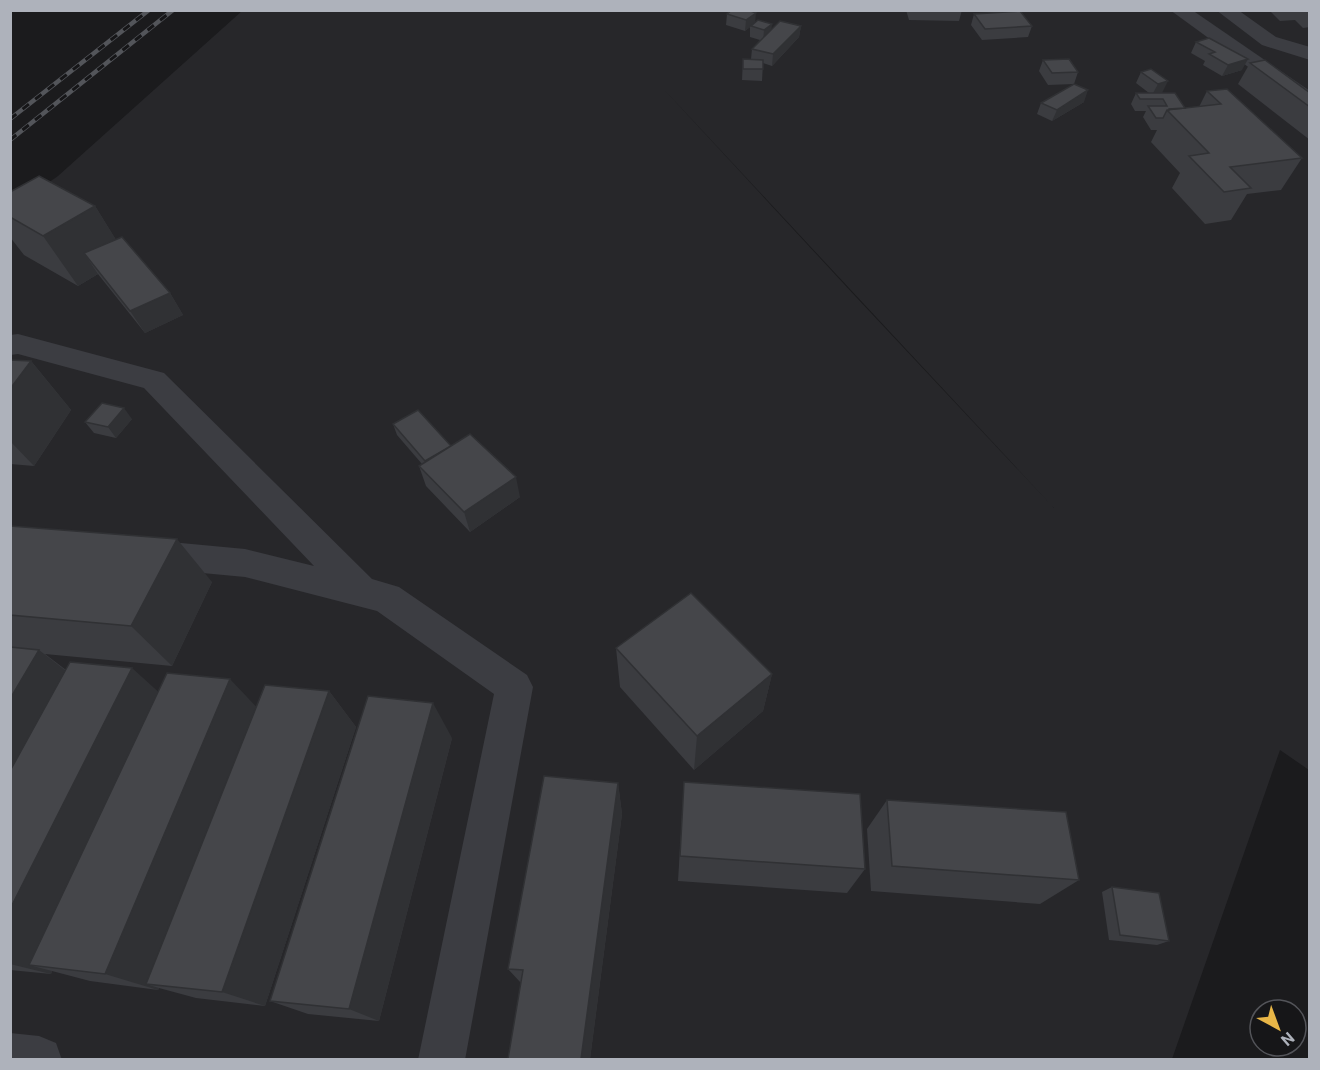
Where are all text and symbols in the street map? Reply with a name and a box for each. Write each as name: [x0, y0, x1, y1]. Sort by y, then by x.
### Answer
north arrow: [1248, 998, 1308, 1058]
text: N: [1277, 1028, 1298, 1050]

